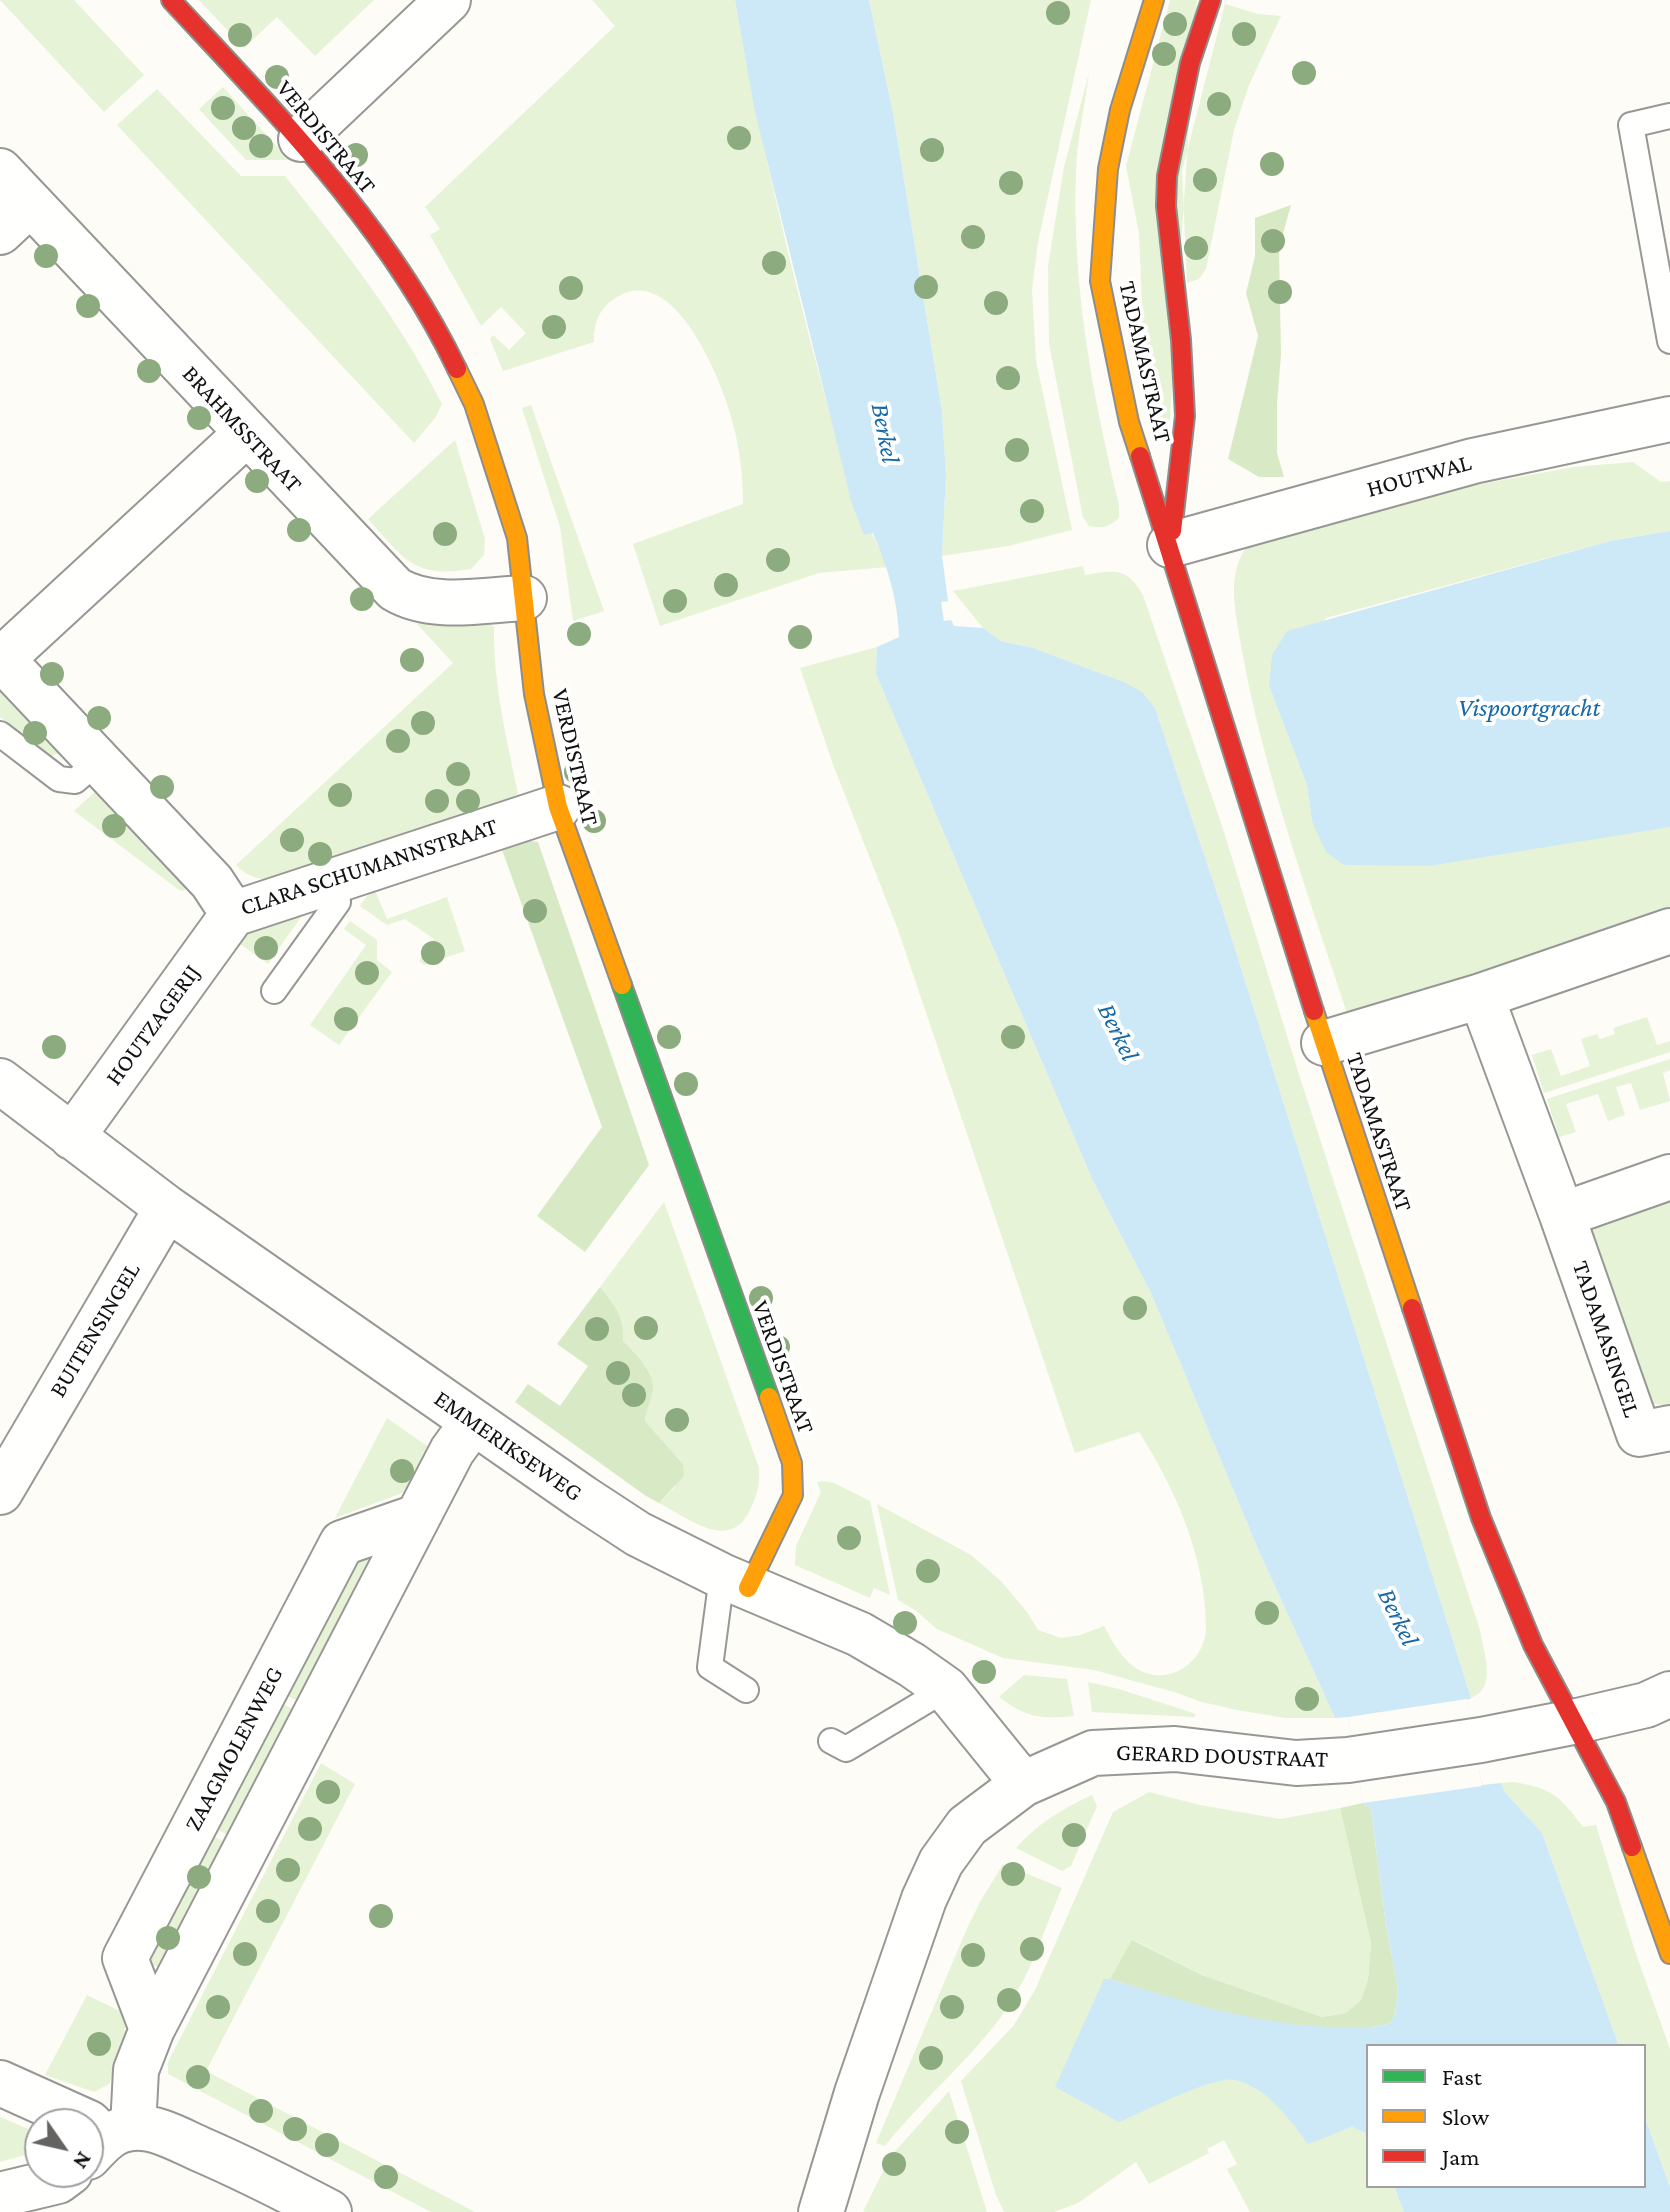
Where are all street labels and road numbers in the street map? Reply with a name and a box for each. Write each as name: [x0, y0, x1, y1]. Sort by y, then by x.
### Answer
street label: VERDISTRAAT: [270, 74, 382, 200]
street label: TADAMASTRAAT: [1112, 278, 1178, 446]
street label: BRAHMSSTRAAT: [176, 360, 308, 498]
street label: HOUTWAL: [1364, 448, 1474, 504]
street label: VERDISTRAAT: [545, 686, 605, 828]
street label: CLARA SCHUMANNSTRAAT: [237, 812, 501, 922]
street label: HOUTZAGERIJ: [99, 959, 207, 1091]
street label: TADAMASTRAAT: [1340, 1049, 1418, 1215]
street label: BUITENSINGEL: [43, 1257, 147, 1403]
street label: TADAMASINGEL: [1566, 1257, 1646, 1421]
street label: VERDISTRAAT: [746, 1296, 820, 1438]
street label: EMMERIKSEWEG: [428, 1384, 588, 1508]
street label: ZAAGMOLENWEG: [179, 1662, 289, 1836]
street label: GERARD DOUSTRAAT: [1115, 1738, 1329, 1774]

